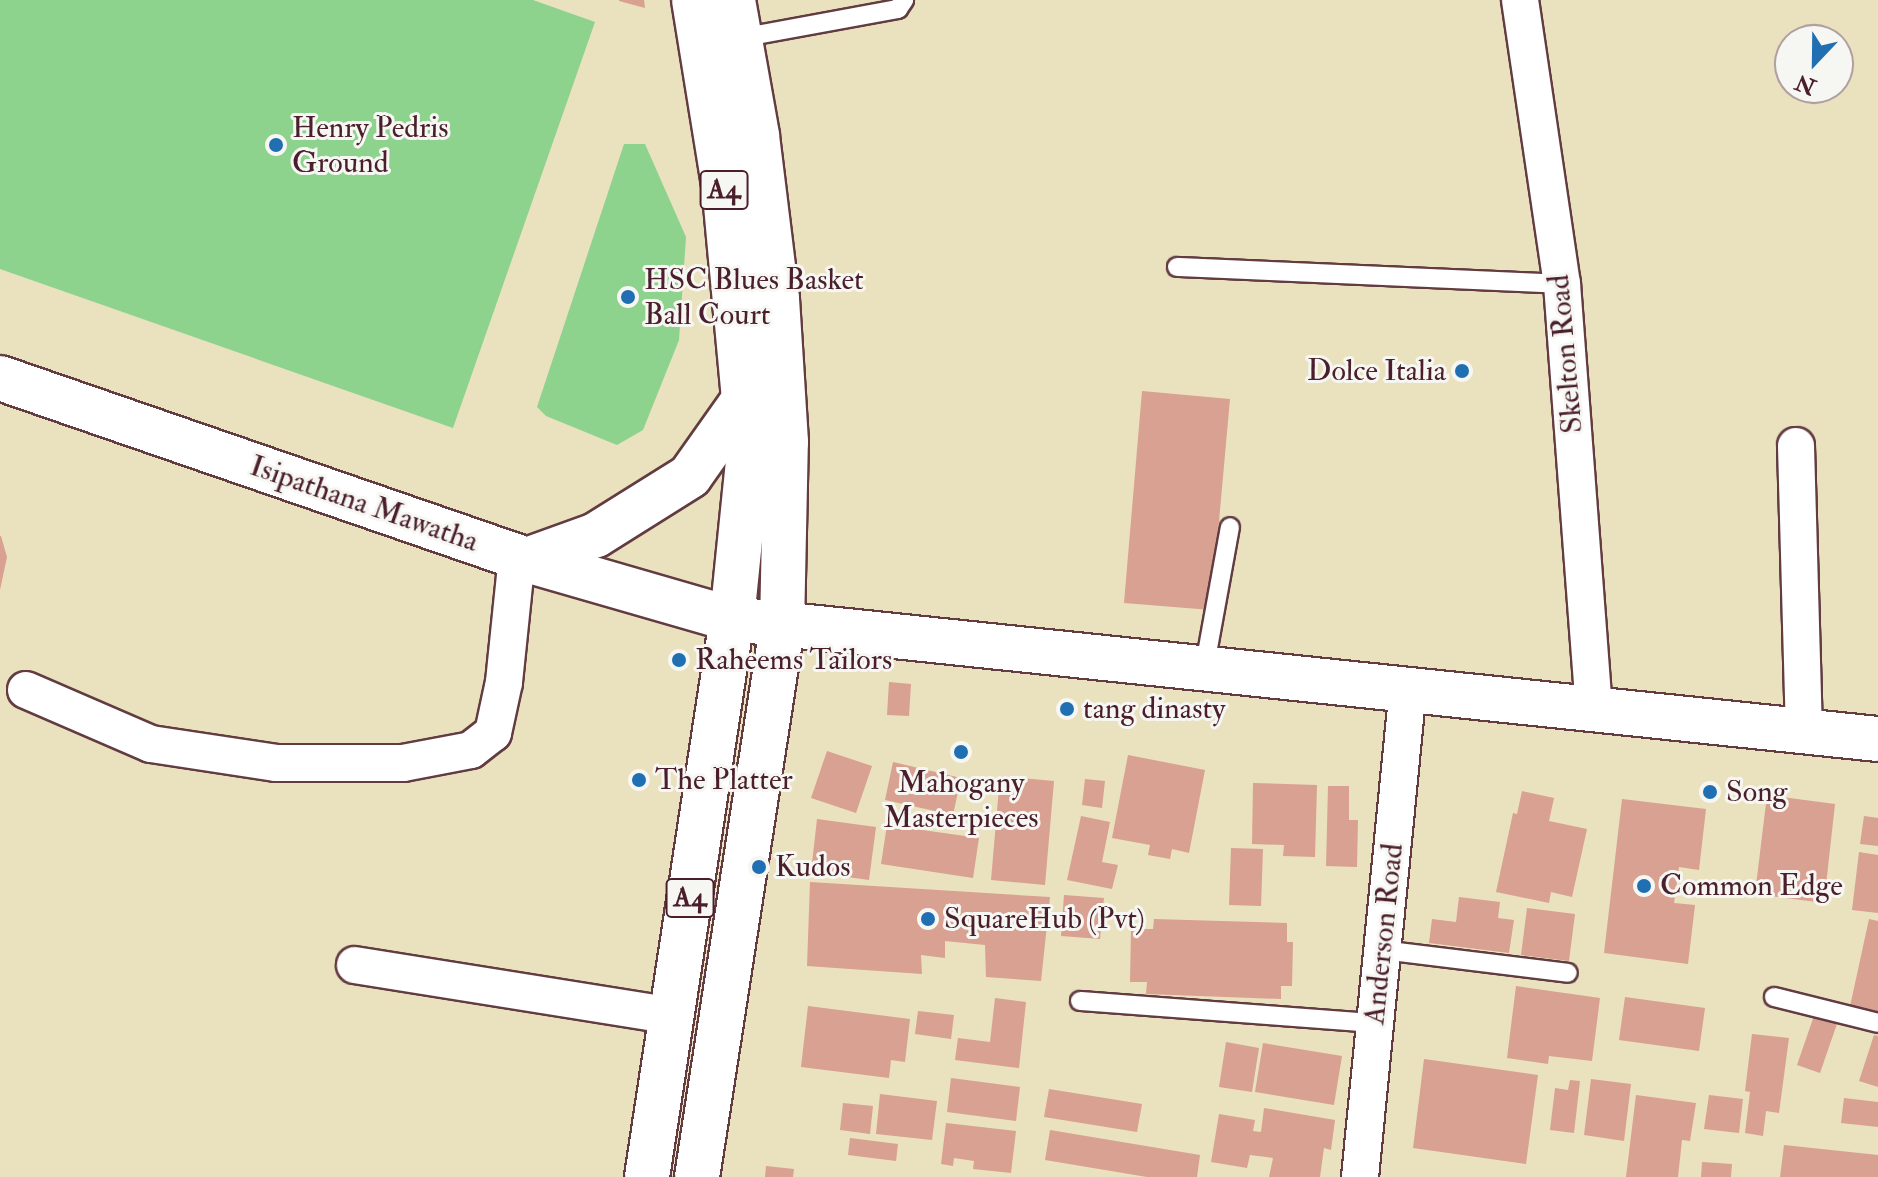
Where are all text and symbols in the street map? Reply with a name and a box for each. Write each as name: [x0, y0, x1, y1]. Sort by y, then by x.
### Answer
north arrow: [1774, 24, 1854, 104]
text: N: [1791, 68, 1820, 101]
place label: Henry Pedris Ground: [292, 110, 448, 180]
marker: Henry Pedris Ground: [267, 136, 285, 154]
road number: A4: [698, 166, 750, 214]
place label: HSC Blues Basket Ball Court: [644, 262, 864, 332]
street label: Skelton Road: [1541, 273, 1591, 435]
marker: HSC Blues Basket Ball Court: [619, 288, 637, 306]
place label: Dolce Italia: [1307, 353, 1446, 389]
marker: Dolce Italia: [1453, 362, 1471, 380]
street label: Isipathana Mawatha: [245, 448, 483, 560]
place label: Raheems Tailors: [695, 642, 892, 678]
marker: Raheems Tailors: [670, 651, 688, 669]
place label: tang dinasty: [1083, 691, 1225, 727]
marker: tang dinasty: [1058, 700, 1076, 718]
marker: Mahogany Masterpieces: [952, 743, 970, 761]
place label: The Platter: [655, 762, 793, 798]
place label: Mahogany Masterpieces: [883, 765, 1039, 836]
marker: The Platter: [630, 771, 648, 789]
place label: Song: [1726, 774, 1787, 810]
marker: Song: [1701, 783, 1719, 801]
street label: Anderson Road: [1357, 842, 1411, 1026]
place label: Kudos: [775, 849, 850, 885]
marker: Kudos: [750, 858, 768, 876]
place label: Common Edge: [1660, 868, 1843, 904]
road number: A4: [664, 874, 716, 922]
marker: Common Edge: [1635, 877, 1653, 895]
place label: SquareHub (Pvt): [944, 901, 1145, 937]
marker: SquareHub (Pvt): [919, 910, 937, 928]

